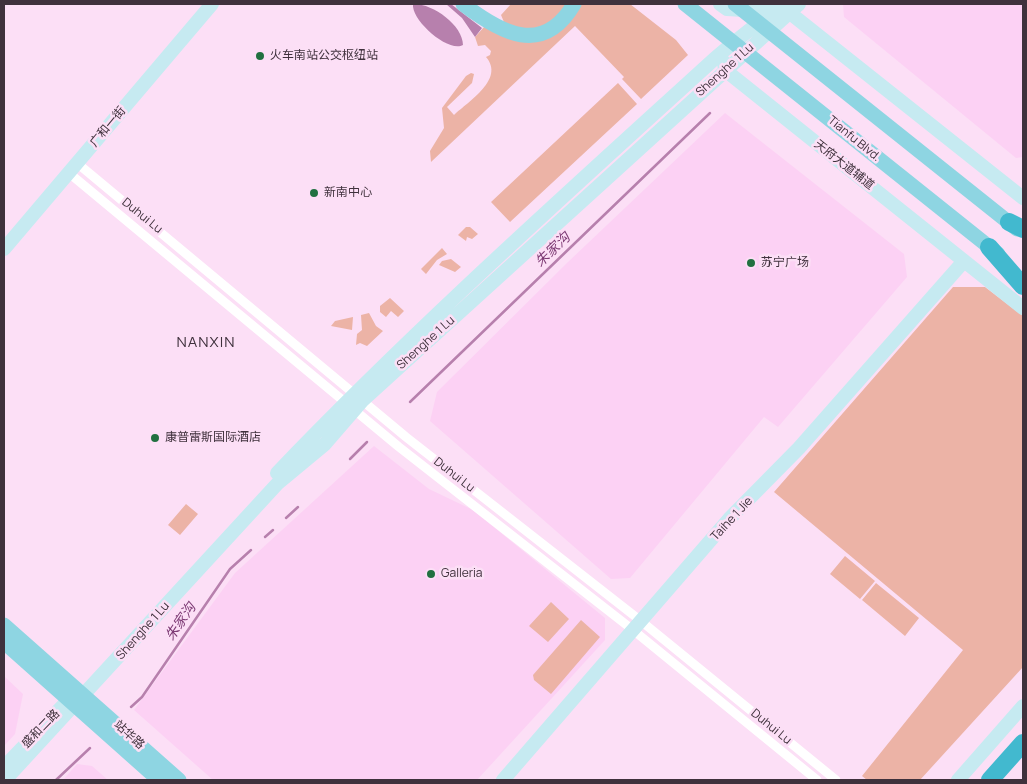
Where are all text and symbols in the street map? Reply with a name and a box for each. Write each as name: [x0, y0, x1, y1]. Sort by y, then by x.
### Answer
street label: Shenghe 1 Lu: [693, 40, 757, 100]
place label: 火车南站公交枢纽站: [270, 49, 378, 63]
marker: 火车南站公交枢纽站: [254, 50, 266, 62]
street label: 广和一街: [87, 104, 129, 150]
street label: Tianfu Blvd.: [825, 113, 883, 165]
street label: 天府大道辅道: [811, 137, 877, 193]
place label: 新南中心: [324, 186, 372, 200]
marker: 新南中心: [308, 187, 320, 199]
street label: Duhui Lu: [119, 195, 165, 237]
water label: 朱家沟: [532, 229, 574, 271]
place label: 苏宁广场: [761, 256, 809, 270]
marker: 苏宁广场: [745, 257, 757, 269]
street label: Shenghe 1 Lu: [394, 313, 458, 373]
district label: NANXIN: [176, 334, 236, 352]
place label: 康普雷斯国际酒店: [165, 431, 261, 445]
marker: 康普雷斯国际酒店: [149, 432, 161, 444]
street label: Duhui Lu: [431, 455, 477, 495]
street label: Taihe 1 Jie: [708, 494, 756, 544]
place label: Galleria: [441, 567, 483, 581]
marker: Galleria: [425, 568, 437, 580]
street label: Shenghe 1 Lu: [113, 599, 173, 663]
water label: 朱家沟: [162, 600, 200, 644]
street label: Duhui Lu: [748, 706, 794, 748]
street label: 盛和二路: [19, 707, 63, 751]
street label: 站华路: [111, 718, 147, 752]

